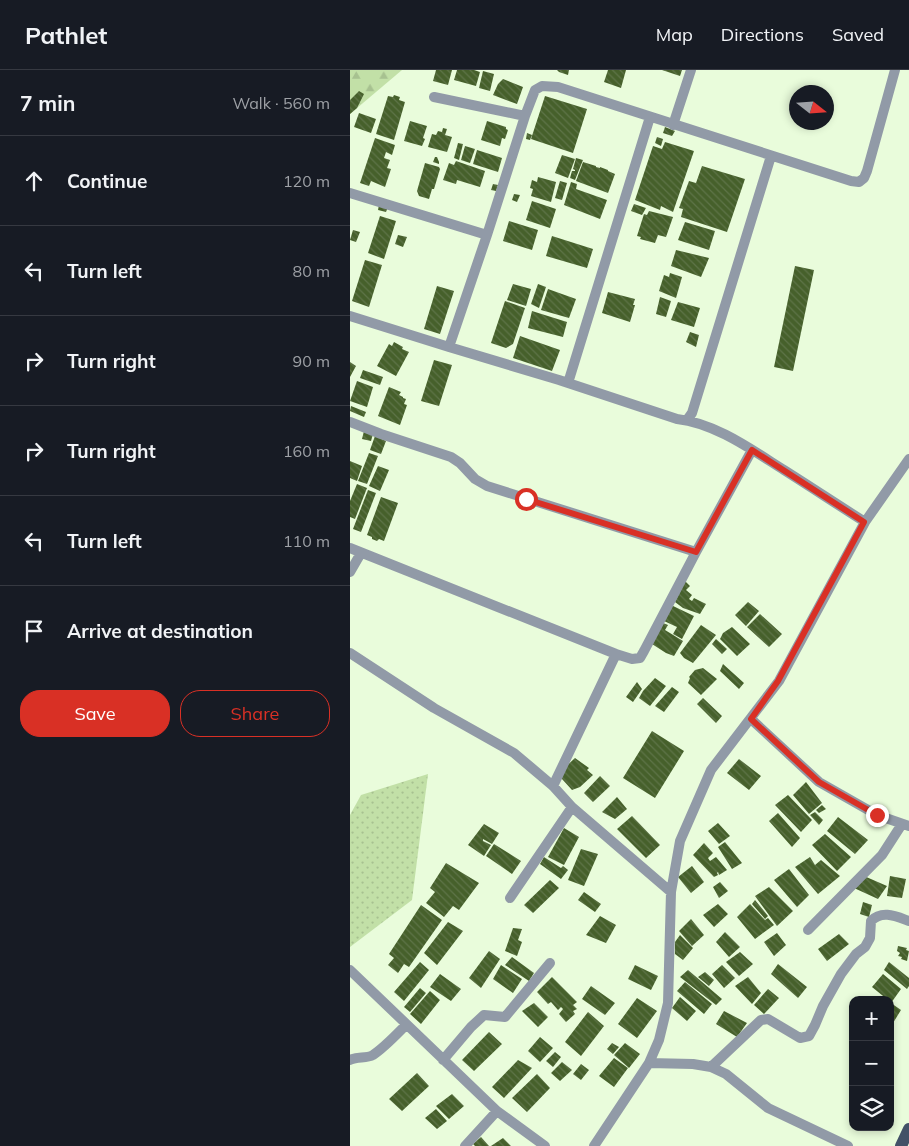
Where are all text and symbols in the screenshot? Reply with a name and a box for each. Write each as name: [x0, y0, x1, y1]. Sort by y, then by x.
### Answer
text: Pathlet: [25, 20, 107, 50]
text: Map: [656, 23, 693, 46]
text: Directions: [721, 23, 804, 46]
text: Saved: [832, 23, 884, 46]
north arrow: [789, 85, 834, 130]
text: 7 min: [20, 90, 75, 116]
text: Walk · 560 m: [232, 93, 330, 113]
icon: ahead: [20, 167, 48, 195]
text: Continue: [67, 169, 147, 193]
text: 120 m: [283, 171, 330, 191]
icon: left: [20, 257, 48, 285]
text: Turn left: [67, 259, 142, 283]
text: 80 m: [293, 261, 330, 281]
icon: right: [20, 347, 48, 375]
text: Turn right: [67, 349, 156, 373]
text: 90 m: [293, 351, 330, 371]
icon: right: [20, 437, 48, 465]
text: Turn right: [67, 439, 156, 463]
text: 160 m: [283, 441, 330, 461]
route start: [515, 488, 538, 511]
icon: left: [20, 527, 48, 555]
text: Turn left: [67, 529, 142, 553]
text: 110 m: [283, 531, 330, 551]
icon: arrive: [20, 617, 48, 645]
text: Arrive at destination: [67, 619, 253, 643]
button: Save: [20, 690, 170, 737]
button: Share: [180, 690, 330, 737]
route end: [866, 804, 889, 827]
map controls: [849, 996, 894, 1131]
button: +: [849, 996, 894, 1041]
button: −: [849, 1041, 894, 1086]
button: layers: [849, 1086, 894, 1131]

